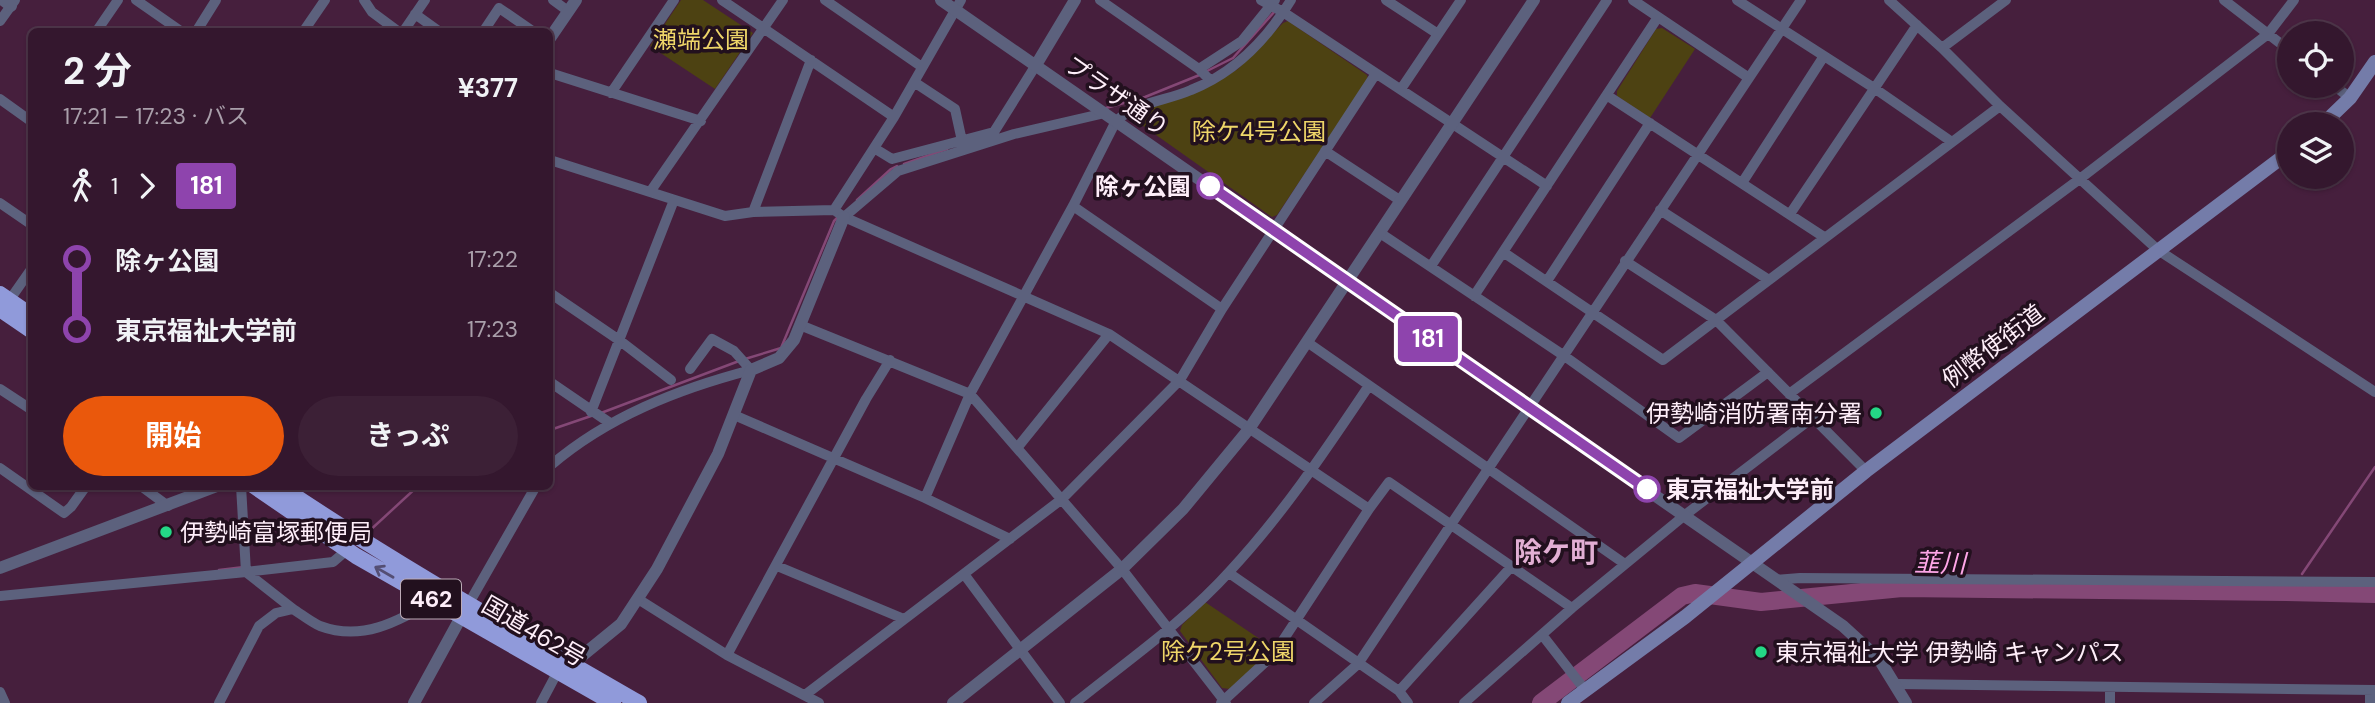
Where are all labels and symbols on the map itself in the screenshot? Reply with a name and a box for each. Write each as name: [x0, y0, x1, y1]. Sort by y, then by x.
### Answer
park label: 瀬端公園: [653, 24, 749, 55]
street label: プラザ通り: [1059, 49, 1175, 143]
park label: 除ケ4号公園: [1192, 116, 1326, 147]
place label: 除ヶ公園: [1095, 171, 1191, 202]
marker: 除ヶ公園: [1197, 173, 1223, 199]
street label: 例幣使街道: [1936, 298, 2050, 394]
line badge: 181: [1388, 316, 1468, 362]
place label: 伊勢崎消防署南分署: [1646, 398, 1862, 429]
marker: 伊勢崎消防署南分署: [1868, 405, 1884, 421]
place label: 東京福祉大学前: [1666, 474, 1834, 505]
marker: 東京福祉大学前: [1634, 476, 1660, 502]
place label: 伊勢崎富塚郵便局: [180, 517, 372, 548]
marker: 伊勢崎富塚郵便局: [158, 524, 174, 540]
district label: 除ケ町: [1514, 534, 1598, 571]
water label: 韮川: [1914, 546, 1969, 581]
one-way arrow: [374, 565, 394, 579]
road number: 462: [401, 580, 461, 618]
street label: 国道462号: [477, 589, 591, 673]
park label: 除ケ2号公園: [1161, 636, 1295, 667]
place label: 東京福祉大学 伊勢崎 キャンパス: [1775, 637, 2124, 668]
marker: 東京福祉大学 伊勢崎 キャンパス: [1753, 644, 1769, 660]

